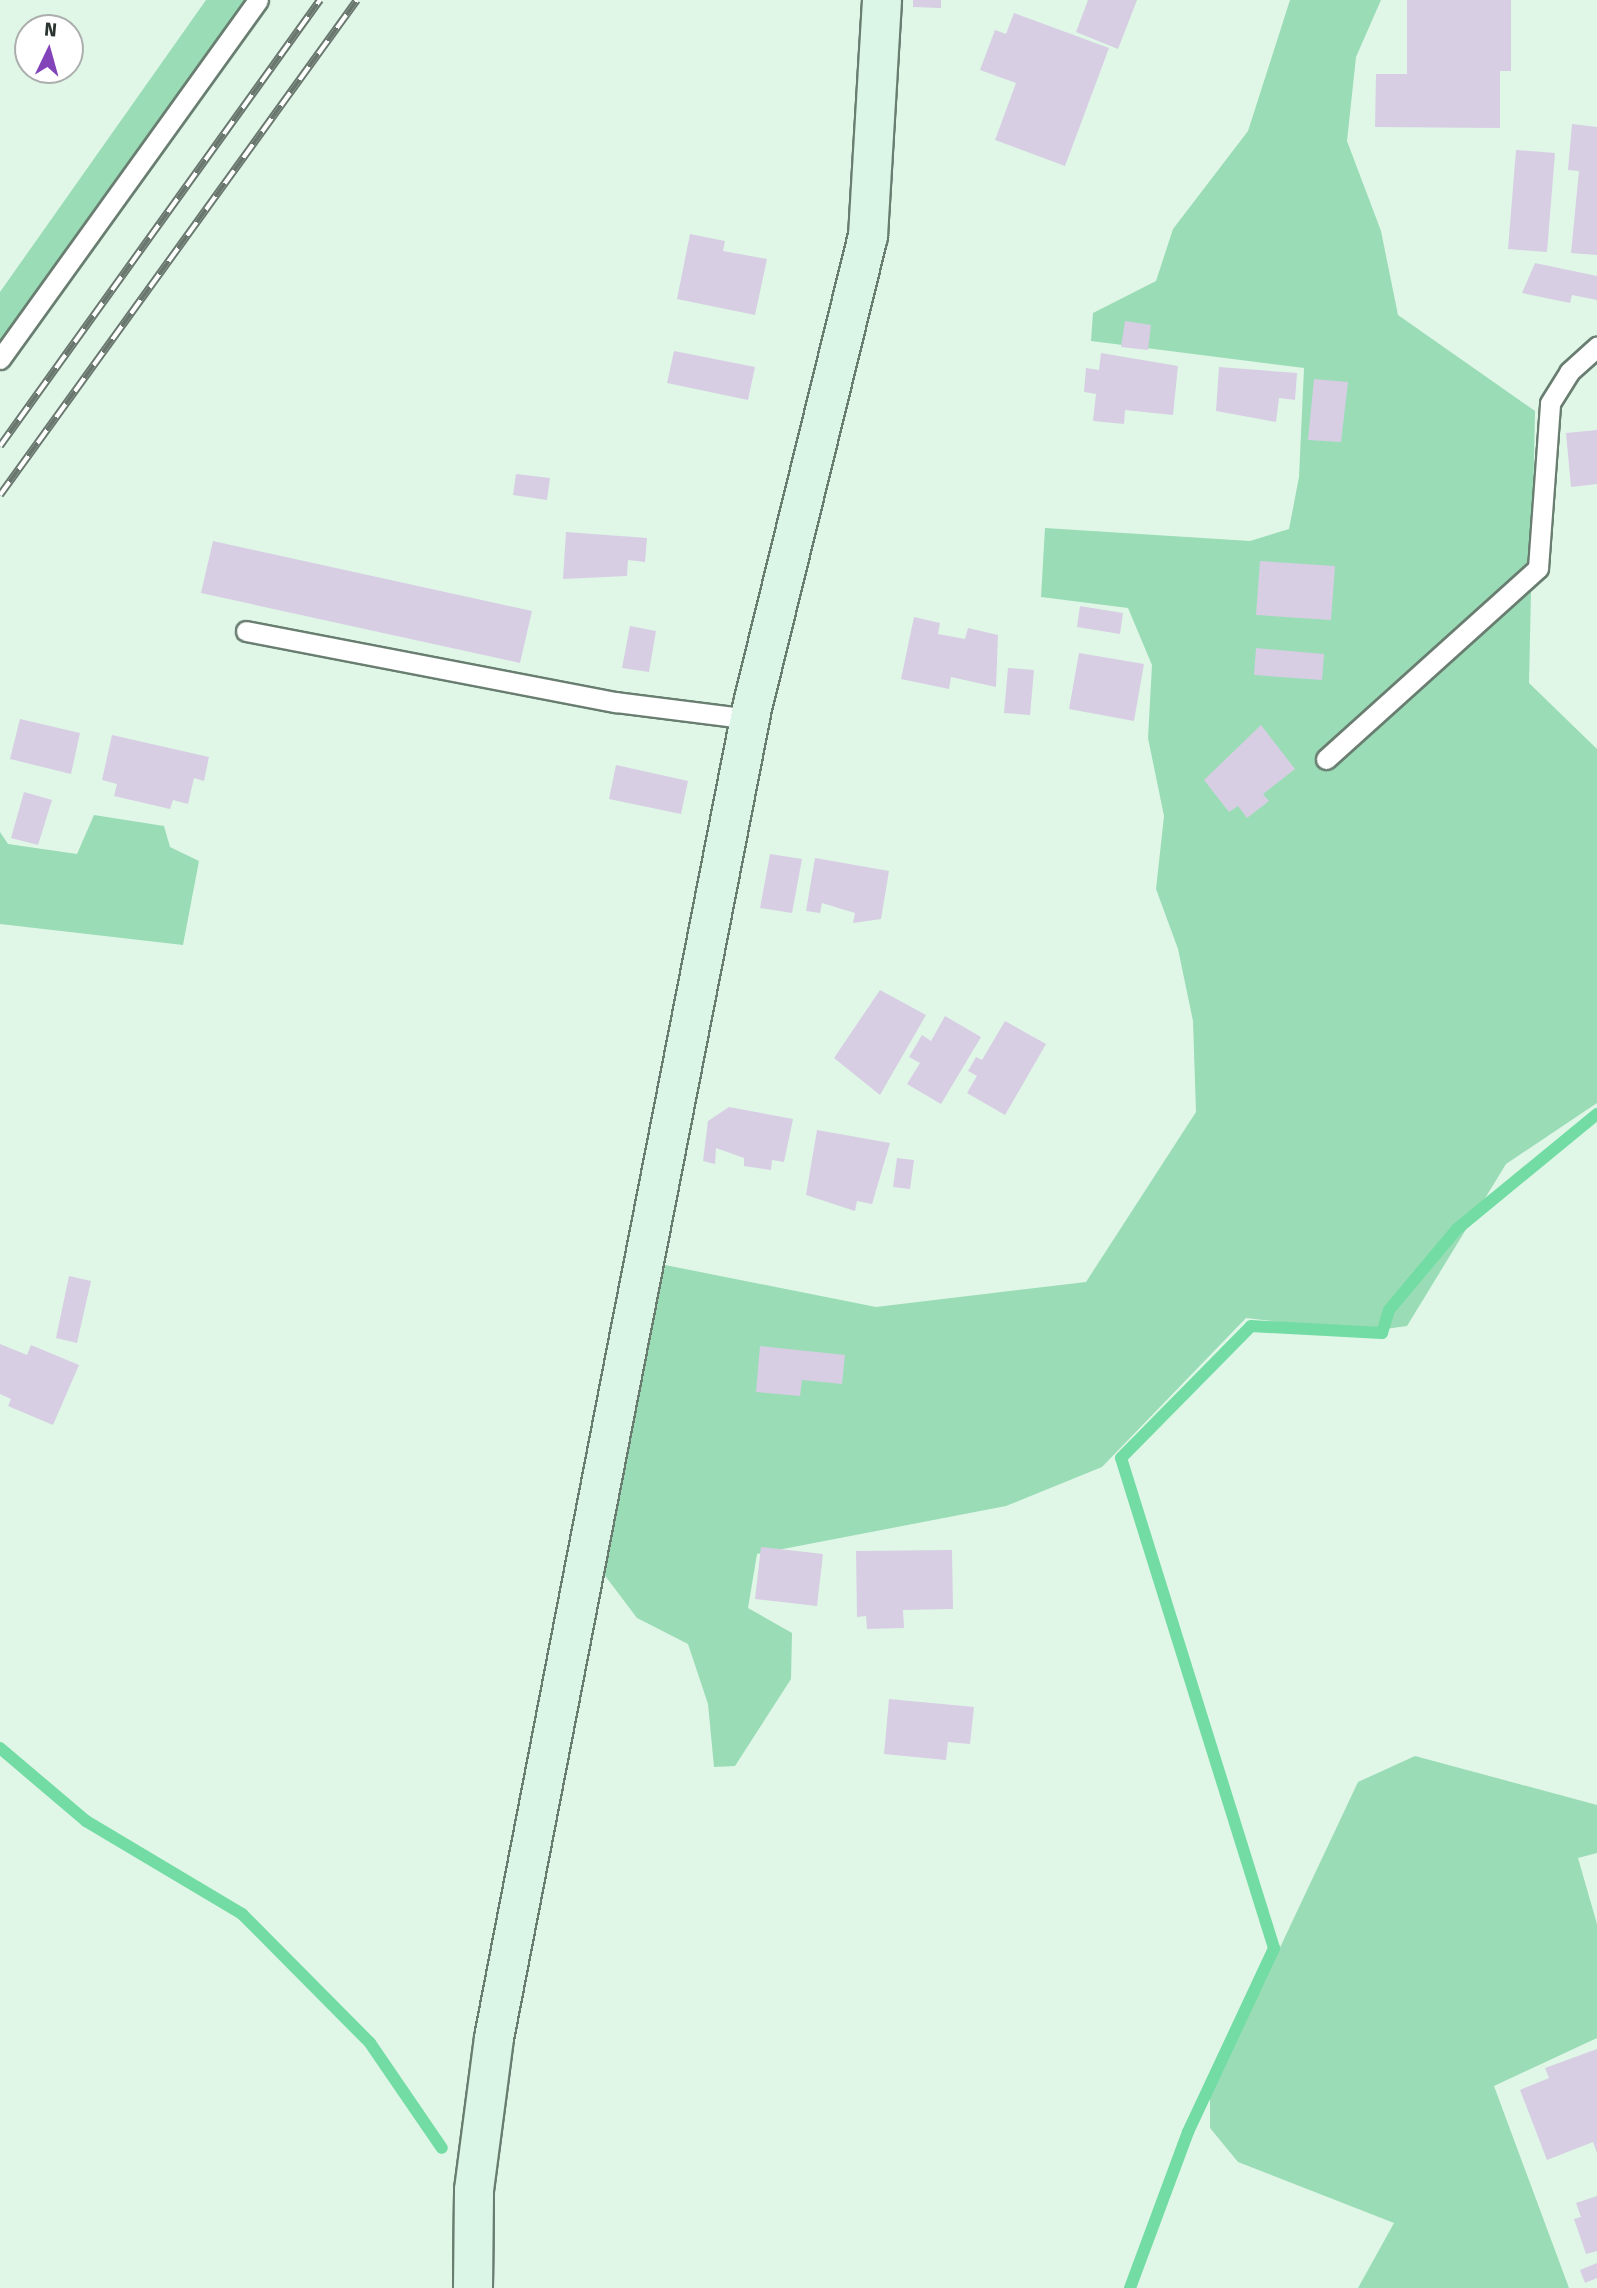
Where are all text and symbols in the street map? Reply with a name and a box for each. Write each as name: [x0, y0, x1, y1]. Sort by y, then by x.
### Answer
north arrow: [14, 14, 84, 84]
text: N: [43, 18, 58, 42]

